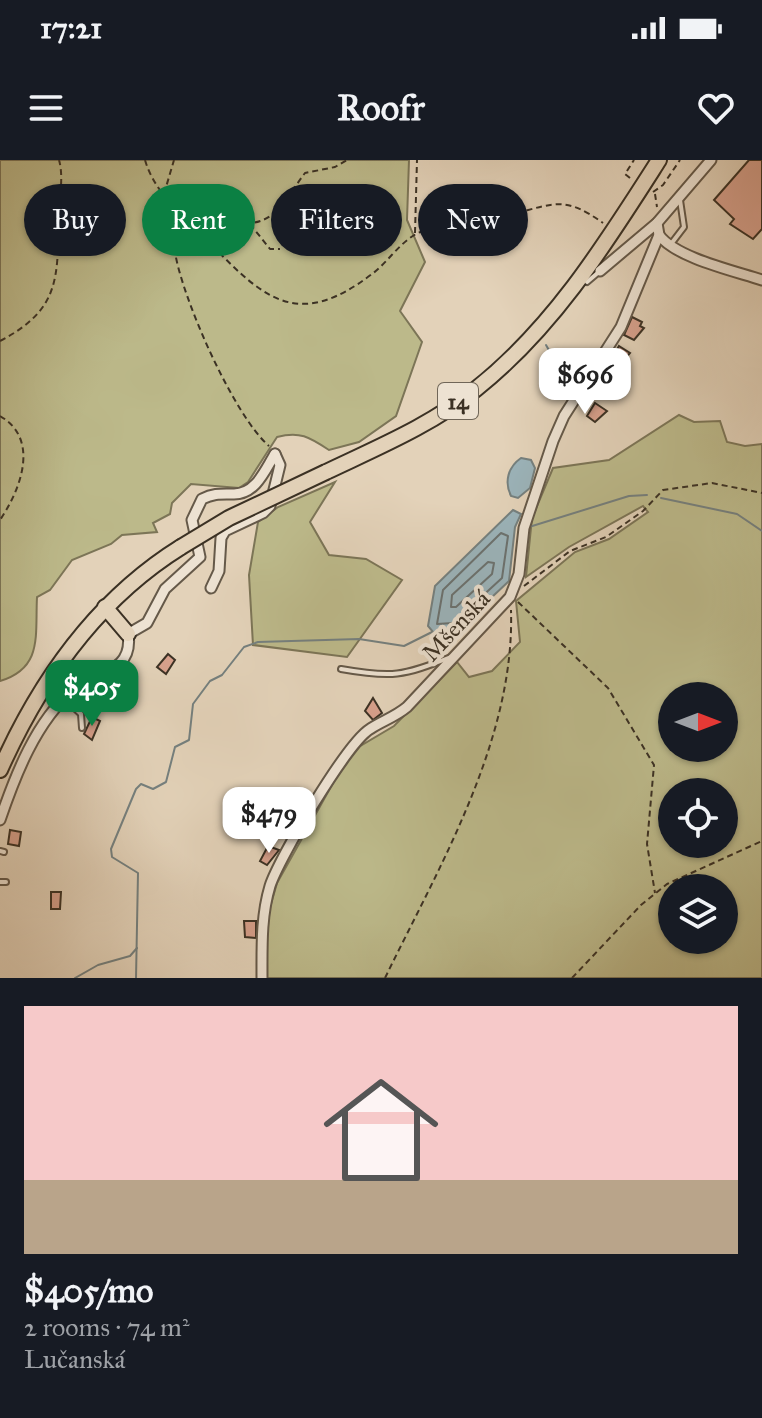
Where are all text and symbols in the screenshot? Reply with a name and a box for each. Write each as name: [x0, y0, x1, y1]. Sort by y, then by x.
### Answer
text: 17:21: [40, 10, 102, 46]
icon: menu: [24, 86, 68, 130]
text: Roofr: [337, 86, 425, 130]
icon: heart: [694, 86, 738, 130]
chip: Buy: [24, 184, 126, 256]
chip: Rent: [142, 184, 255, 256]
chip: Filters: [271, 184, 402, 256]
chip: New: [418, 184, 528, 256]
pin: $696: [538, 348, 632, 416]
text: $696: [557, 358, 613, 390]
road number: 14: [438, 383, 478, 419]
street label: Mšenská: [416, 584, 497, 668]
pin: $405: [45, 660, 139, 728]
text: $405: [63, 670, 121, 702]
north arrow: [658, 682, 738, 762]
map controls: [658, 682, 738, 954]
button: locate: [658, 778, 738, 858]
pin: $479: [222, 787, 316, 855]
text: $479: [241, 797, 297, 829]
button: layers: [658, 874, 738, 954]
icon: home: [309, 1058, 453, 1202]
text: $405/mo: [24, 1270, 154, 1311]
text: 2 rooms · 74 m²: [24, 1311, 190, 1343]
text: Lučanská: [24, 1343, 126, 1375]

